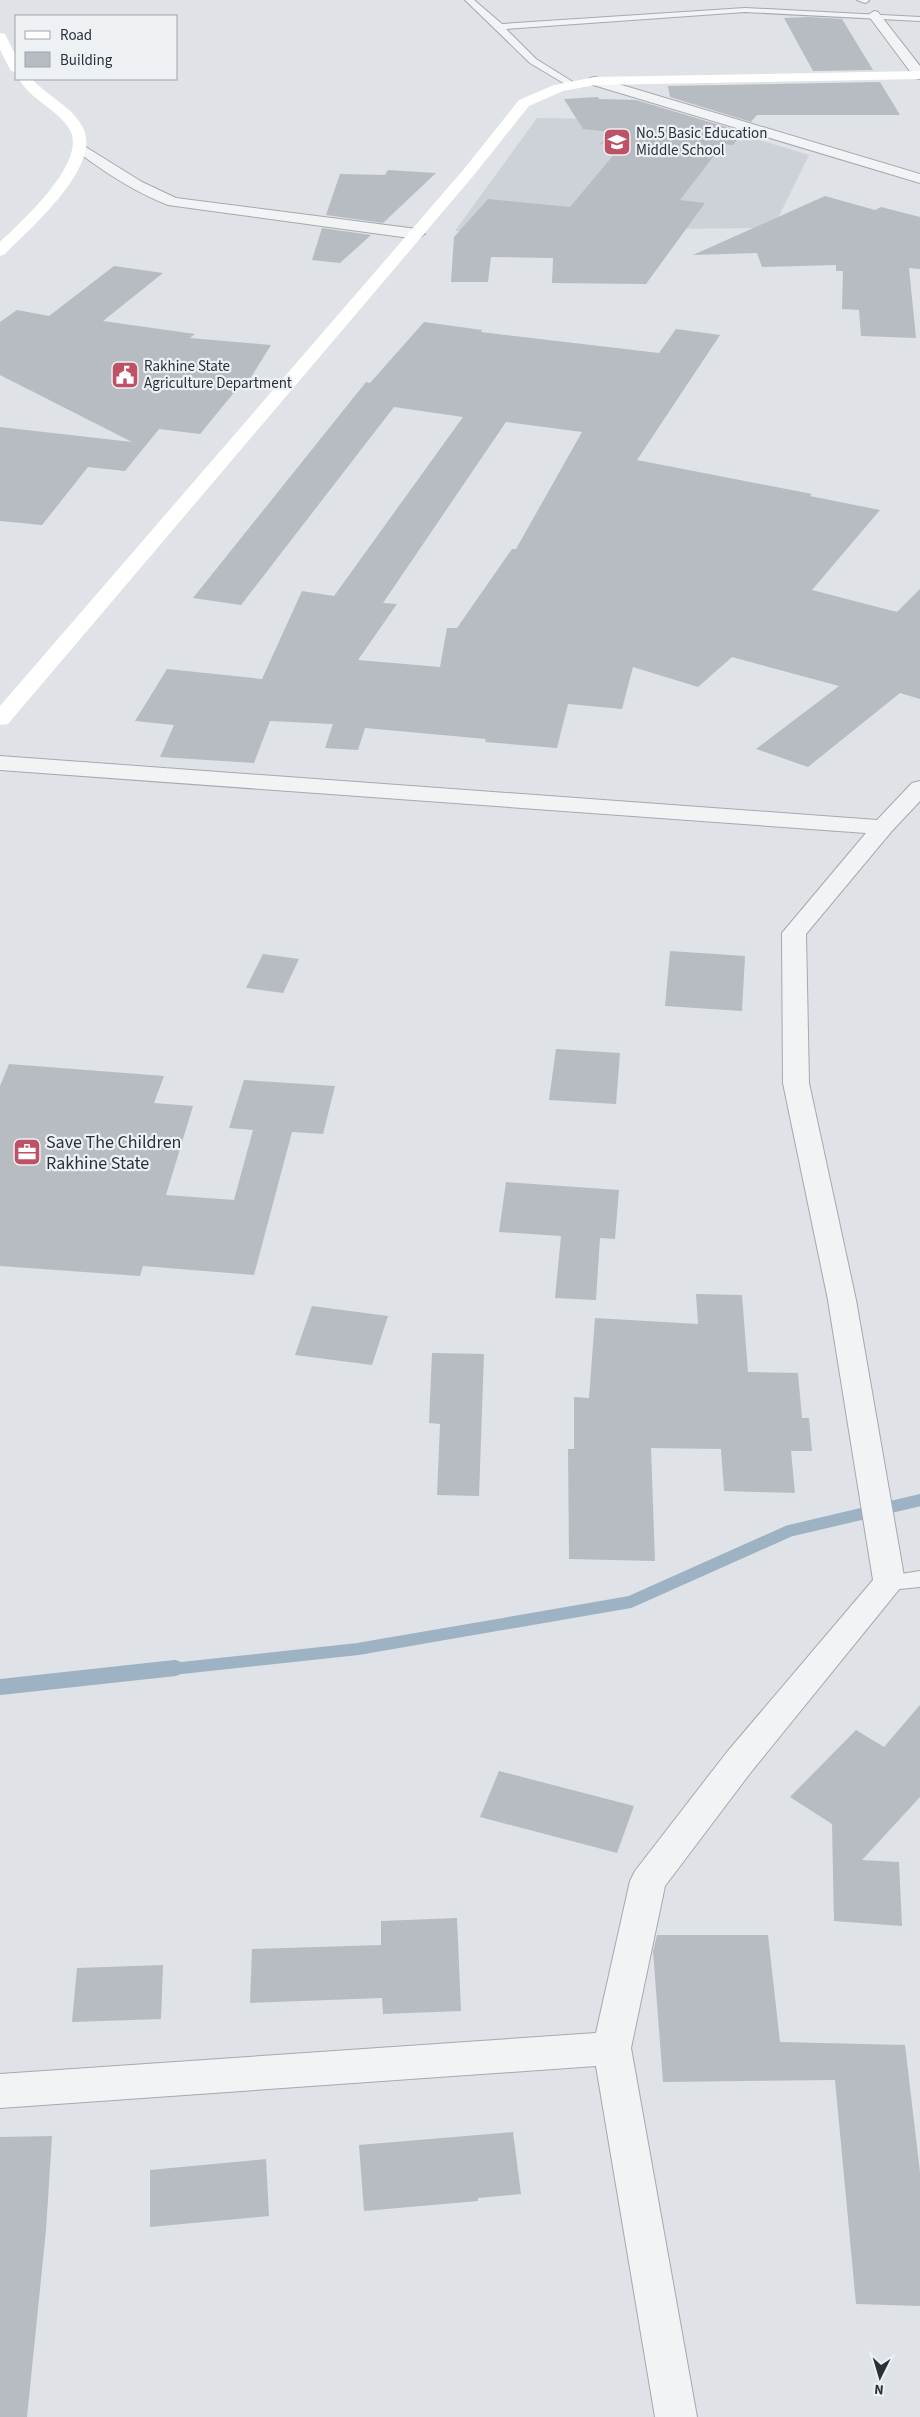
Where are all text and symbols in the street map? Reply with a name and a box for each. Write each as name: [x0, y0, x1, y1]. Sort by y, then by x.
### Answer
legend: [15, 15, 178, 80]
text: Road: [60, 25, 92, 46]
text: Building: [60, 50, 113, 71]
place label: No.5 Basic Education Middle School: [636, 123, 767, 161]
school or university icon: No.5 Basic Education Middle School: [602, 127, 632, 157]
place label: Rakhine State Agriculture Department: [144, 356, 292, 394]
public building icon: Rakhine State Agriculture Department: [110, 360, 140, 390]
place label: Save The Children Rakhine State: [46, 1130, 181, 1176]
office icon: Save The Children Rakhine State: [12, 1137, 42, 1167]
north arrow: [855, 2352, 905, 2402]
text: N: [873, 2379, 884, 2399]

